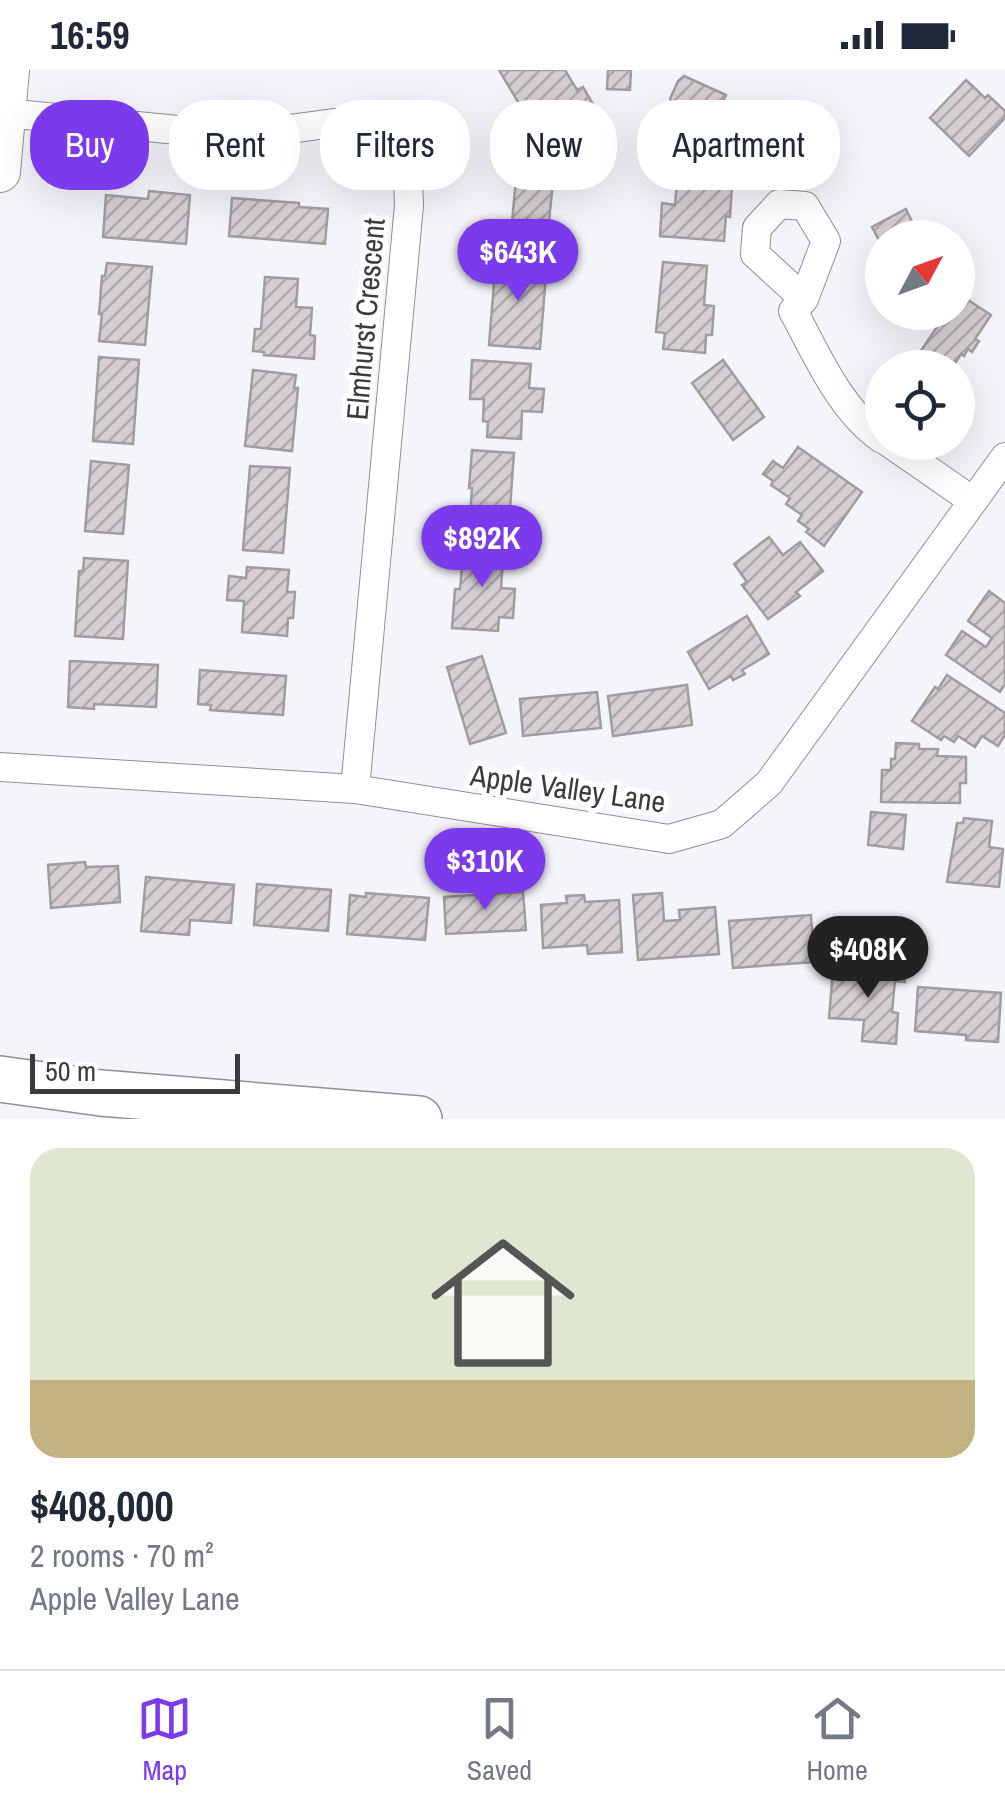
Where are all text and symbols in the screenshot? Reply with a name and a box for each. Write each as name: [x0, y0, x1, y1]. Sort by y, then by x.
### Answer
text: 16:59: [50, 10, 130, 61]
chip: Buy: [30, 100, 149, 190]
chip: Rent: [169, 100, 300, 190]
chip: Filters: [320, 100, 470, 190]
chip: New: [490, 100, 617, 190]
chip: Apartment: [637, 100, 840, 190]
street label: Elmhurst Crescent: [336, 216, 394, 421]
pin: $643K: [448, 219, 588, 304]
north arrow: [865, 220, 975, 330]
map controls: [865, 220, 975, 460]
text: $643K: [479, 230, 557, 273]
button: locate: [865, 350, 975, 460]
pin: $892K: [412, 505, 552, 590]
text: $892K: [443, 516, 521, 559]
street label: Apple Valley Lane: [467, 754, 668, 821]
pin: $310K: [415, 828, 555, 913]
text: $310K: [446, 839, 524, 882]
pin: $408K: [798, 916, 938, 1001]
text: $408K: [829, 927, 907, 970]
scale bar: [30, 1049, 240, 1094]
text: 50 m: [45, 1052, 96, 1090]
icon: home: [413, 1213, 593, 1393]
text: $408,000: [30, 1478, 174, 1534]
text: 2 rooms · 70 m²: [30, 1534, 214, 1577]
text: Apple Valley Lane: [30, 1577, 240, 1620]
tab: Map: [137, 1691, 192, 1789]
tab: Saved: [467, 1691, 532, 1789]
tab: Home: [806, 1691, 868, 1789]

